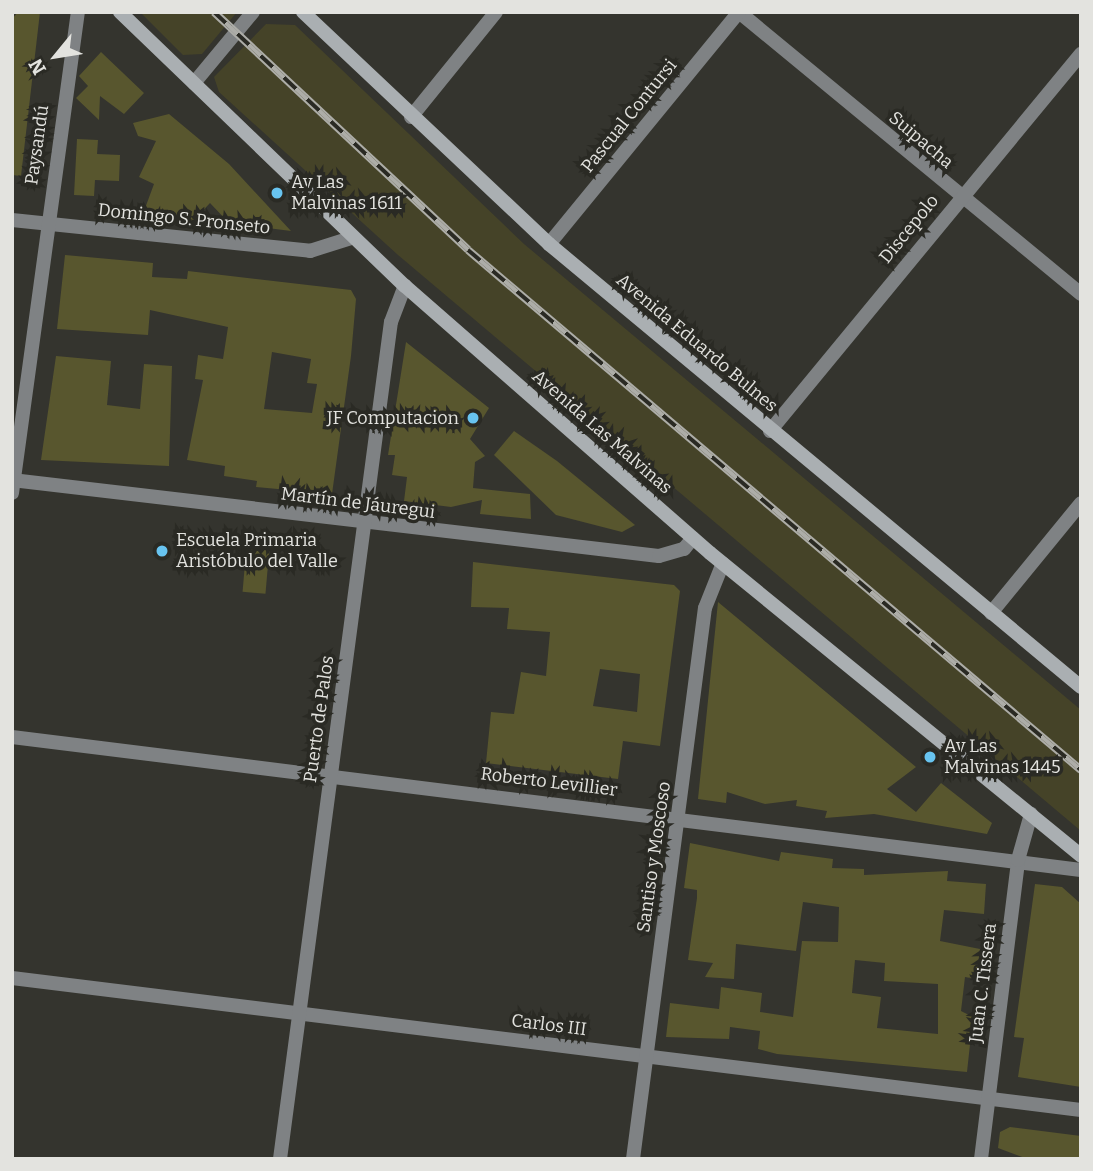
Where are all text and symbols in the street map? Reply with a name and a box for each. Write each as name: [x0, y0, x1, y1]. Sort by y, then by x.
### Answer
north arrow: [21, 21, 91, 91]
text: N: [24, 55, 51, 79]
street label: Pascual Contursi: [577, 55, 681, 177]
street label: Paysandú: [21, 104, 53, 186]
street label: Suipacha: [884, 107, 958, 173]
place label: Av Las Malvinas 1611: [291, 172, 402, 214]
marker: Av Las Malvinas 1611: [269, 185, 285, 201]
street label: Discepolo: [875, 190, 943, 268]
street label: Domingo S. Pronseto: [97, 199, 271, 239]
street label: Avenida Eduardo Bulnes: [612, 269, 782, 417]
street label: Avenida Las Malvinas: [528, 365, 676, 499]
place label: JF Computacion: [327, 407, 459, 429]
marker: JF Computacion: [465, 410, 481, 426]
street label: Martín de Jáuregui: [280, 483, 436, 523]
place label: Escuela Primaria Aristóbulo del Valle: [176, 530, 338, 572]
marker: Escuela Primaria Aristóbulo del Valle: [154, 543, 170, 559]
street label: Puerto de Palos: [299, 654, 339, 784]
place label: Av Las Malvinas 1445: [944, 736, 1061, 778]
marker: Av Las Malvinas 1445: [922, 749, 938, 765]
street label: Roberto Levillier: [479, 763, 619, 801]
street label: Santiso y Moscoso: [633, 780, 675, 934]
street label: Juan C. Tissera: [965, 922, 1001, 1044]
street label: Carlos III: [510, 1010, 588, 1040]

